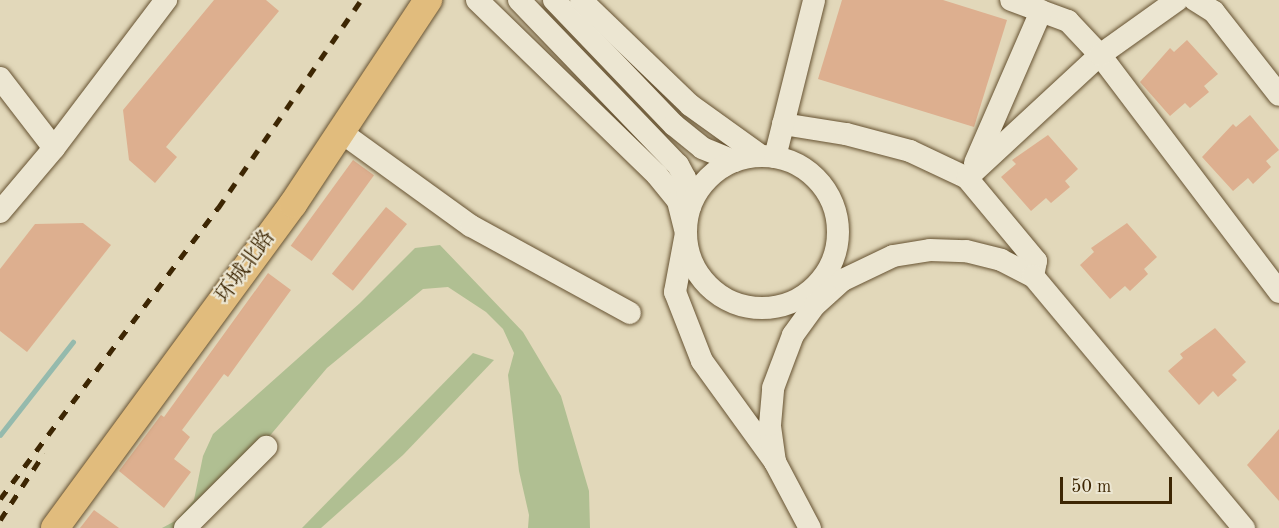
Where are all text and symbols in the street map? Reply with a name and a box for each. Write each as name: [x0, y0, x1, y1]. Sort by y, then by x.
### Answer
street label: 环城北路: [211, 226, 281, 308]
scale bar: [1063, 465, 1176, 503]
text: 50 m: [1071, 478, 1111, 496]

